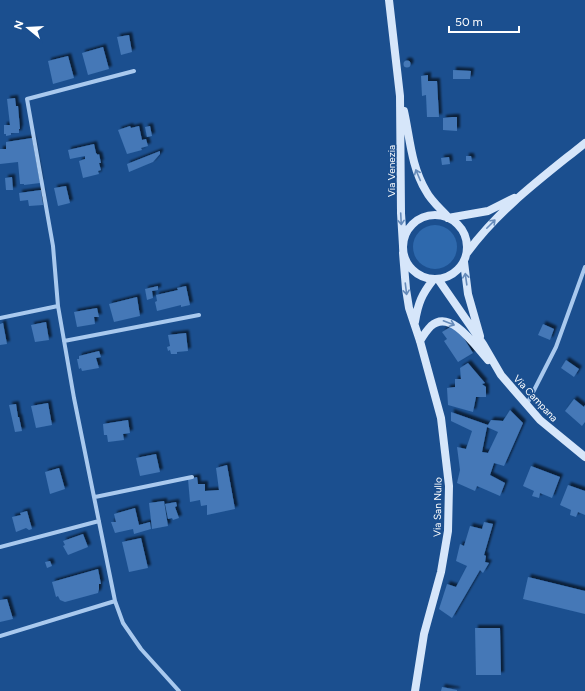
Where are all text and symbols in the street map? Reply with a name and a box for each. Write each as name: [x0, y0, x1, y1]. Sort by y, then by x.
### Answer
north arrow: [8, 8, 48, 48]
scale bar: [449, 8, 519, 34]
text: 50 m: [455, 15, 483, 29]
text: N: [11, 19, 26, 31]
street label: Via Venezia: [385, 145, 398, 197]
one-way arrow: [414, 170, 421, 182]
one-way arrow: [398, 212, 405, 225]
one-way arrow: [486, 219, 496, 229]
one-way arrow: [462, 273, 470, 286]
one-way arrow: [402, 283, 410, 296]
one-way arrow: [443, 320, 456, 327]
street label: Via Campana: [511, 372, 561, 424]
street label: Via San Nullo: [430, 477, 445, 537]

